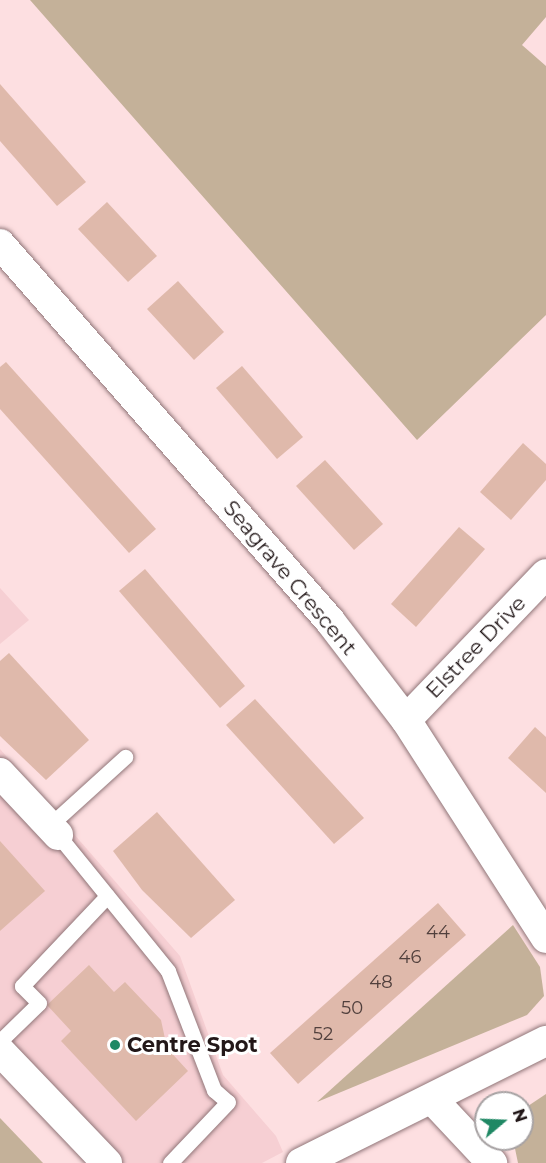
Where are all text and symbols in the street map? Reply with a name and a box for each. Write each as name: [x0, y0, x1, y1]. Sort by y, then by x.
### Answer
street label: Seagrave Crescent: [218, 496, 362, 660]
street label: Elstree Drive: [421, 591, 531, 703]
house number: 44: [426, 921, 450, 943]
house number: 46: [399, 946, 421, 968]
house number: 48: [369, 971, 393, 993]
house number: 50: [341, 997, 363, 1019]
house number: 52: [313, 1023, 333, 1045]
place label: Centre Spot: [127, 1032, 258, 1058]
marker: Centre Spot: [108, 1038, 122, 1052]
north arrow: [474, 1091, 534, 1151]
text: N: [509, 1106, 531, 1125]

